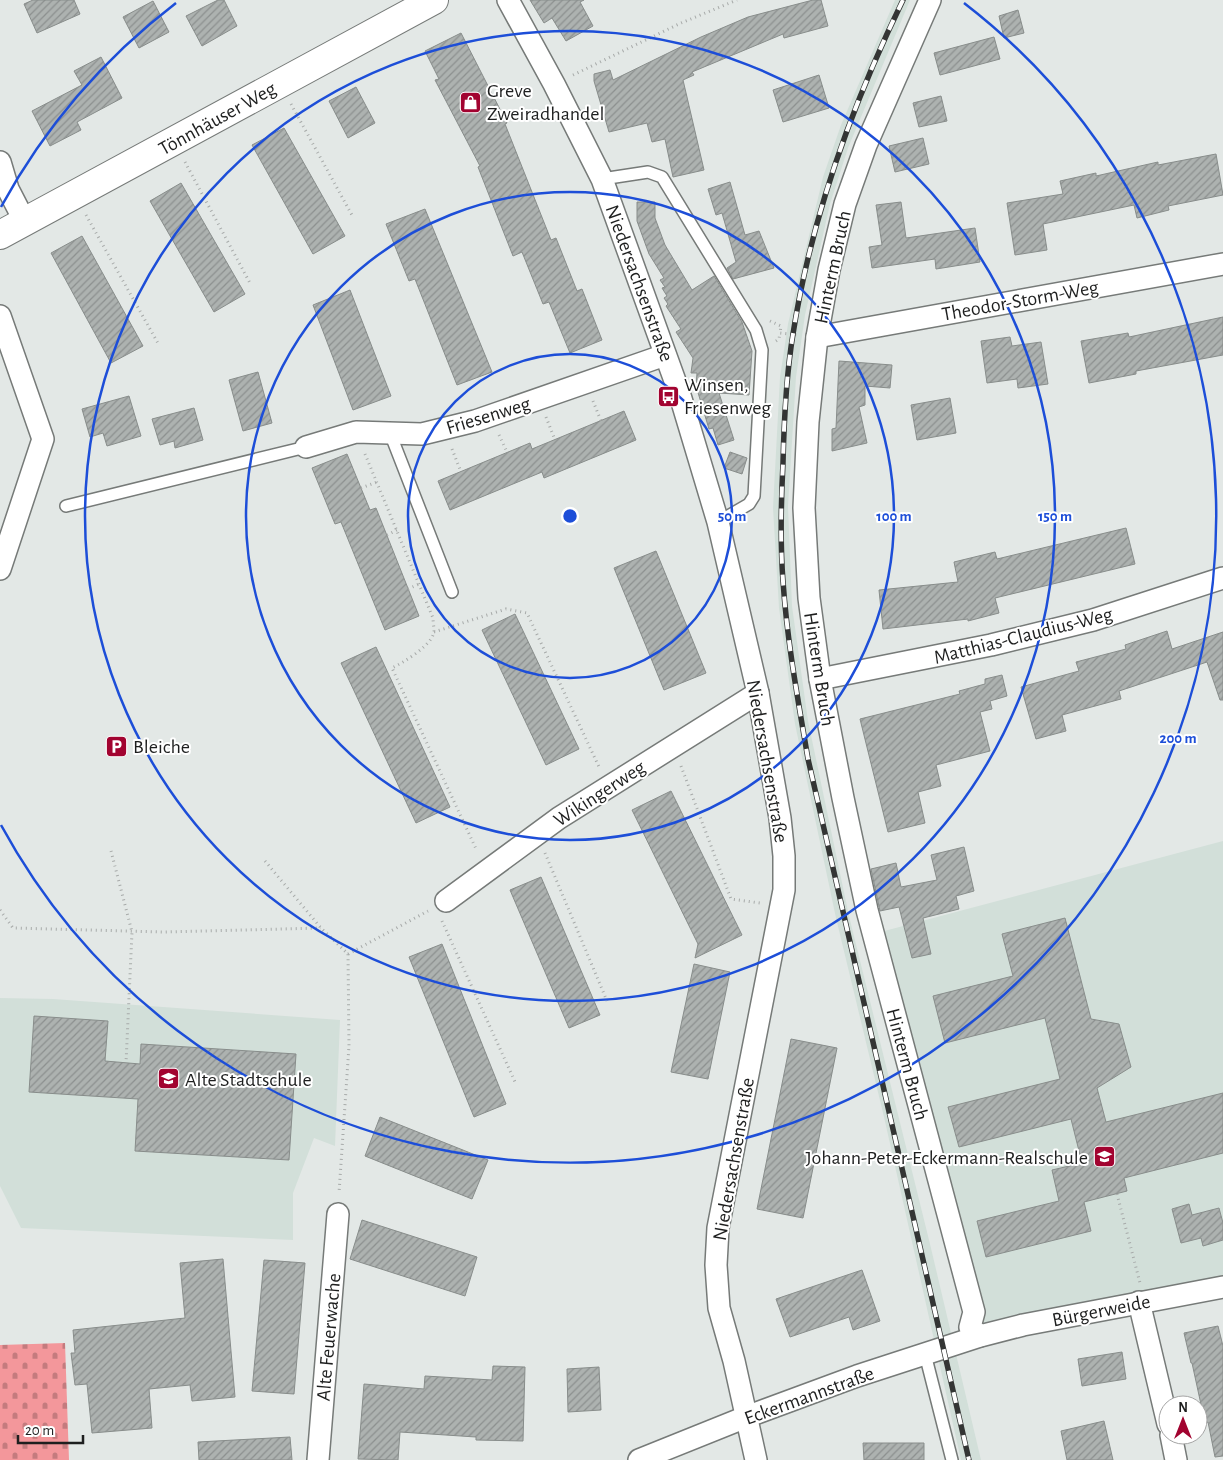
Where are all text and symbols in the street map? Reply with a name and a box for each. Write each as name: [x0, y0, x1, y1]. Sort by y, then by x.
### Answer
street label: Tönnhäuser Weg: [156, 78, 280, 159]
place label: Greve Zweiradhandel: [487, 81, 605, 124]
shop icon: Greve Zweiradhandel: [459, 90, 483, 114]
street label: Niedersachsenstraße: [601, 202, 677, 364]
street label: Hinterm Bruch: [811, 209, 855, 326]
street label: Theodor-Storm-Weg: [940, 277, 1100, 325]
place label: Winsen, Friesenweg: [684, 375, 771, 418]
bus stop icon: Winsen, Friesenweg: [656, 384, 680, 408]
street label: Friesenweg: [444, 394, 533, 438]
centre of rings: [561, 507, 579, 525]
text: 50 m: [718, 509, 746, 524]
text: 100 m: [876, 509, 912, 524]
text: 150 m: [1038, 509, 1072, 524]
street label: Matthias-Claudius-Weg: [932, 604, 1115, 668]
street label: Hinterm Bruch: [800, 611, 838, 728]
street label: Niedersachsenstraße: [743, 678, 791, 844]
text: 200 m: [1159, 731, 1197, 746]
parking icon: Bleiche: [105, 734, 129, 758]
place label: Bleiche: [133, 737, 190, 757]
street label: Wikingerweg: [550, 757, 649, 831]
street label: Hinterm Bruch: [882, 1006, 932, 1122]
school or university icon: Alte Stadtschule: [157, 1067, 181, 1091]
place label: Alte Stadtschule: [185, 1070, 312, 1090]
street label: Niedersachsenstraße: [710, 1076, 758, 1242]
school or university icon: Johann-Peter-Eckermann-Realschule: [1092, 1145, 1116, 1169]
place label: Johann-Peter-Eckermann-Realschule: [806, 1148, 1088, 1168]
street label: Alte Feuerwache: [313, 1272, 345, 1402]
street label: Bürgerweide: [1050, 1292, 1152, 1330]
street label: Eckermannstraße: [742, 1363, 877, 1429]
north arrow: [1158, 1395, 1208, 1445]
text: N: [1178, 1401, 1188, 1415]
scale bar: [18, 1412, 82, 1444]
text: 20 m: [25, 1423, 54, 1438]

